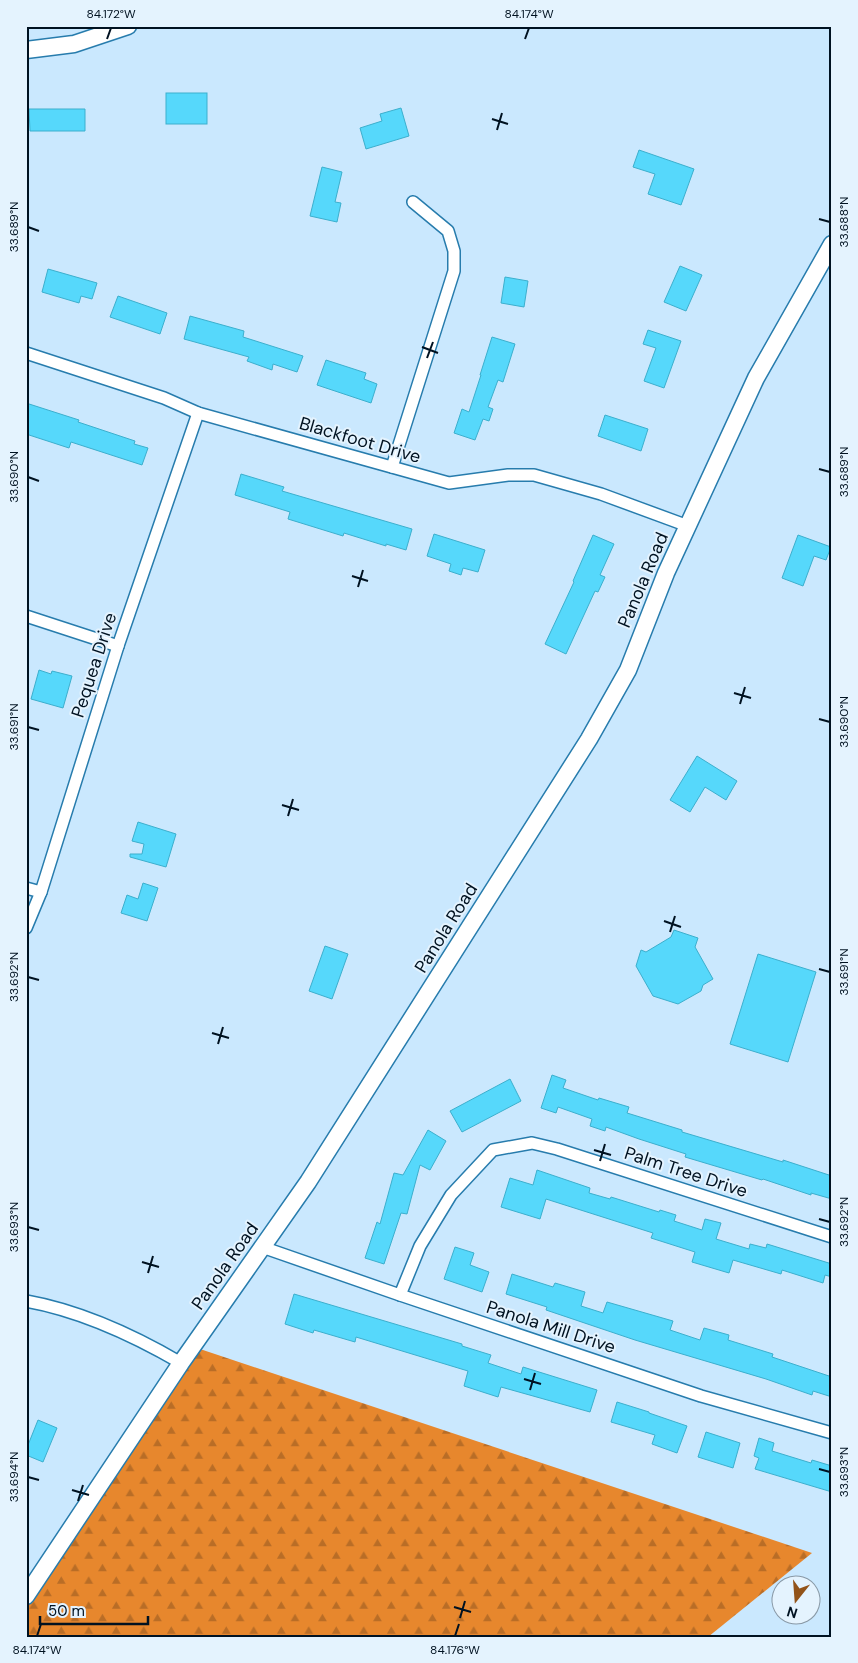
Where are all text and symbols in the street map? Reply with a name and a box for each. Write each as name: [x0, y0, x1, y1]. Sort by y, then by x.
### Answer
text: 84.172°W: [86, 6, 136, 22]
text: 84.174°W: [504, 6, 554, 22]
text: 33.688°N: [836, 197, 852, 247]
text: 33.689°N: [6, 202, 22, 252]
street label: Blackfoot Drive: [296, 411, 424, 469]
text: 33.689°N: [836, 447, 852, 497]
text: 33.690°N: [6, 451, 22, 503]
street label: Panola Road: [612, 529, 674, 631]
street label: Pequea Drive: [66, 609, 122, 721]
text: 33.690°N: [836, 696, 852, 748]
text: 33.691°N: [6, 704, 22, 750]
street label: Panola Road: [409, 879, 483, 977]
text: 33.691°N: [836, 949, 852, 995]
text: 33.692°N: [6, 952, 22, 1002]
street label: Palm Tree Drive: [621, 1141, 751, 1203]
text: 33.692°N: [836, 1197, 852, 1247]
text: 33.693°N: [6, 1202, 22, 1252]
street label: Panola Road: [186, 1218, 264, 1314]
street label: Panola Mill Drive: [483, 1295, 619, 1359]
text: 33.693°N: [836, 1447, 852, 1497]
text: 33.694°N: [6, 1452, 22, 1502]
north arrow: [770, 1576, 820, 1626]
scale bar: [40, 1593, 148, 1625]
text: 50 m: [48, 1601, 85, 1621]
text: N: [785, 1602, 800, 1623]
text: 84.174°W: [12, 1642, 62, 1658]
text: 84.176°W: [430, 1642, 480, 1658]

